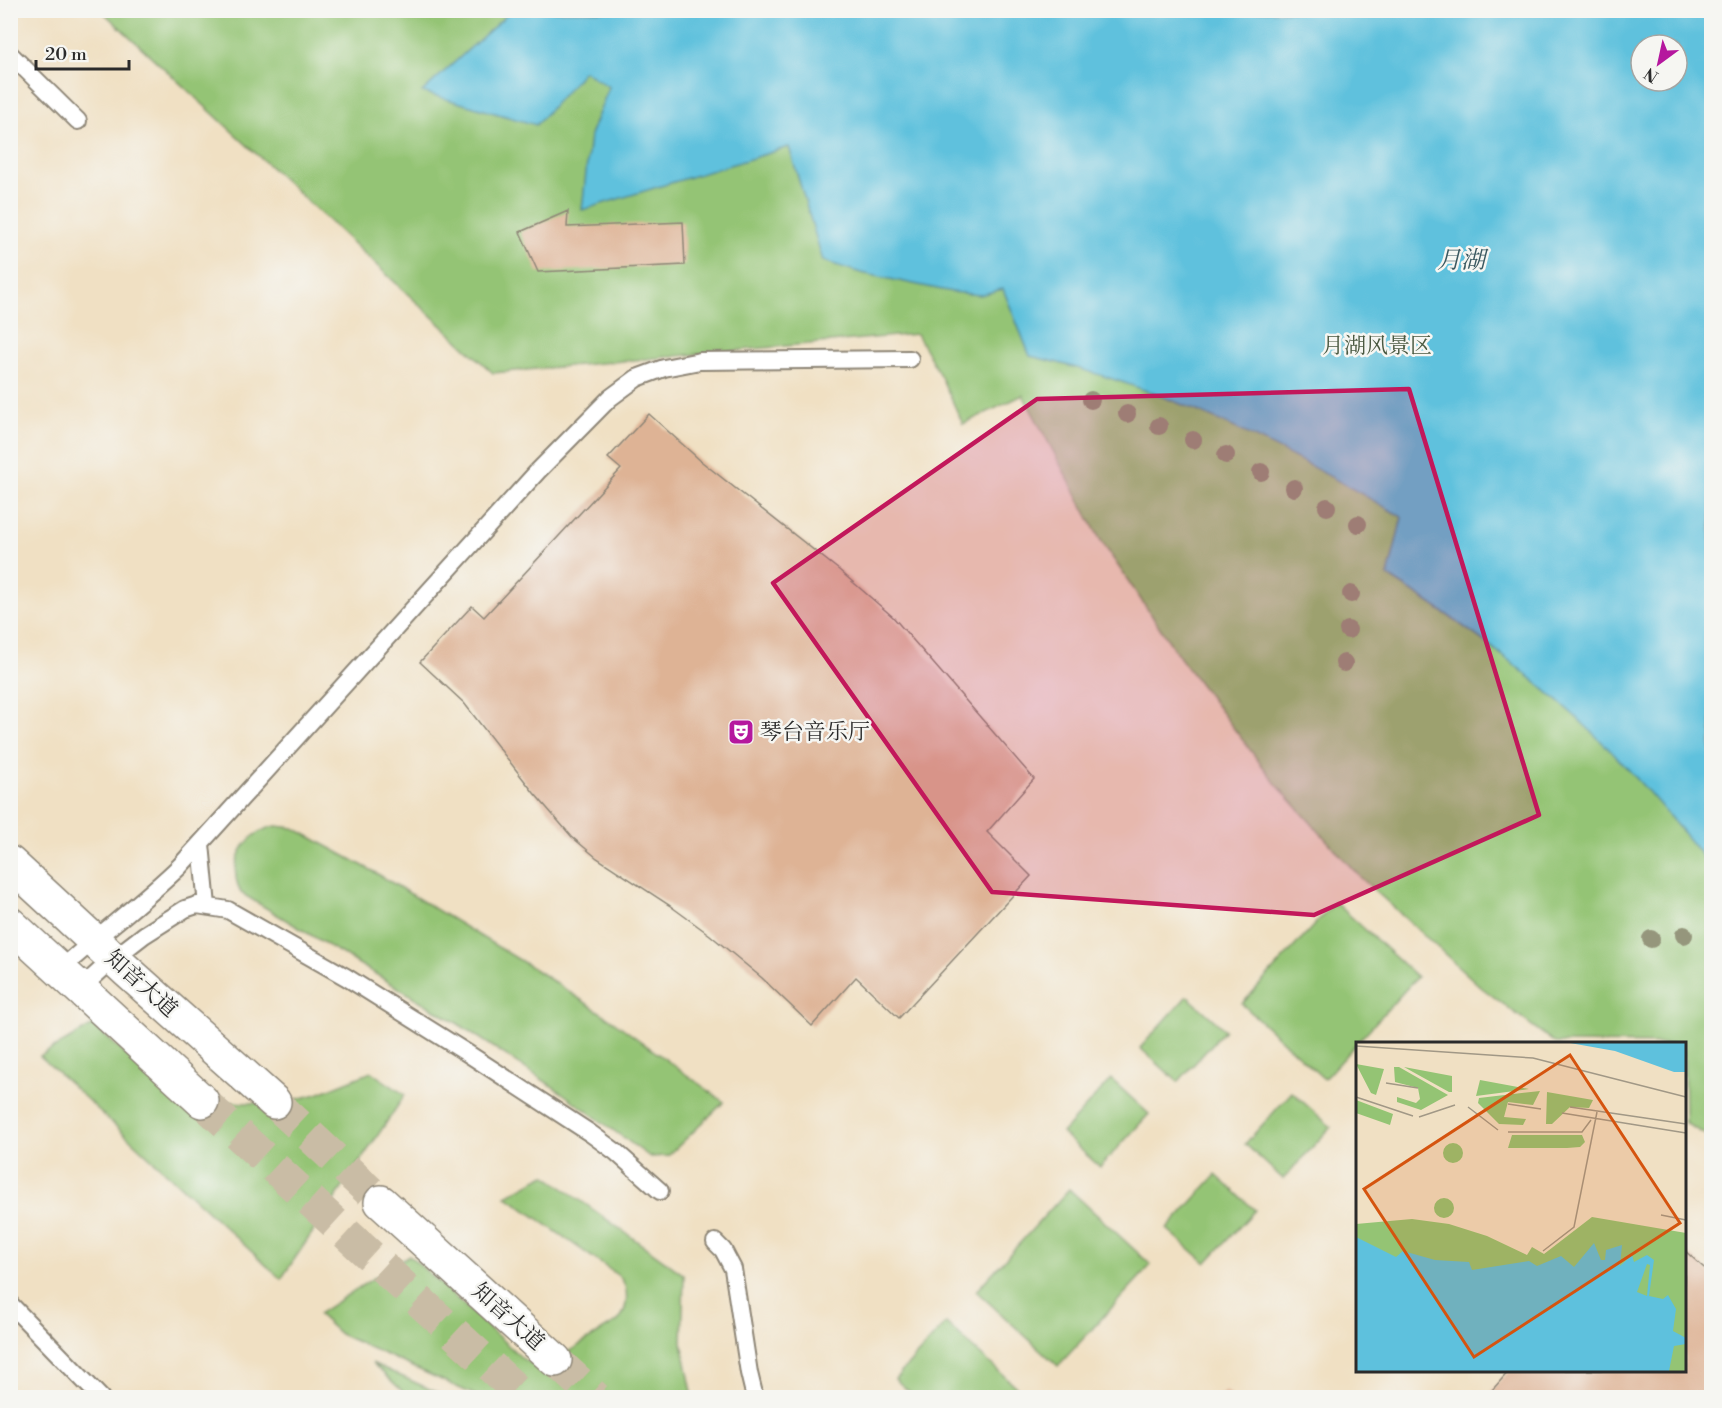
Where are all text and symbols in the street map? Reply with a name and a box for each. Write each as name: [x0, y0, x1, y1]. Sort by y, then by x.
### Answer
scale bar: [36, 33, 129, 71]
north arrow: [1629, 33, 1689, 93]
text: 20 m: [45, 43, 87, 66]
text: N: [1640, 63, 1662, 87]
water label: 月湖: [1437, 246, 1489, 276]
park label: 月湖风景区: [1322, 333, 1432, 360]
theatre icon: 琴台音乐厅: [726, 717, 756, 747]
place label: 琴台音乐厅: [760, 719, 870, 746]
street label: 知音大道: [99, 945, 183, 1023]
inset map: [1356, 1042, 1686, 1372]
street label: 知音大道: [466, 1278, 550, 1356]

